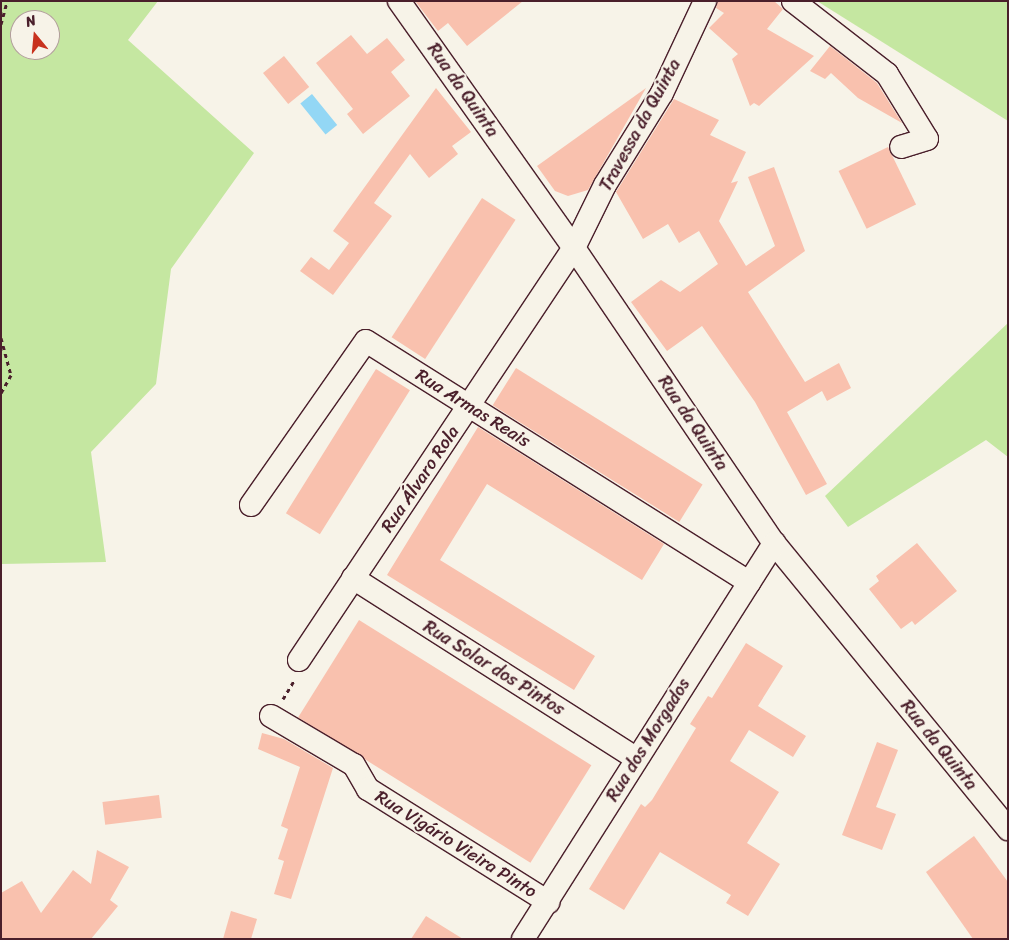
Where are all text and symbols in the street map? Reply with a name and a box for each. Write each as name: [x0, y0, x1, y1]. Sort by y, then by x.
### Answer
text: N: [22, 8, 39, 35]
north arrow: [10, 10, 60, 60]
street label: Rua da Quinta: [422, 39, 504, 141]
street label: Travessa da Quinta: [595, 55, 685, 195]
street label: Rua Armas Reais: [412, 364, 534, 452]
street label: Rua da Quinta: [653, 371, 733, 475]
street label: Rua Álvaro Rola: [376, 422, 464, 536]
street label: Rua Solar dos Pintos: [419, 616, 569, 720]
street label: Rua dos Morgados: [601, 674, 695, 806]
street label: Rua da Quinta: [896, 695, 982, 795]
street label: Rua Vigário Vieira Pinto: [371, 785, 541, 903]

